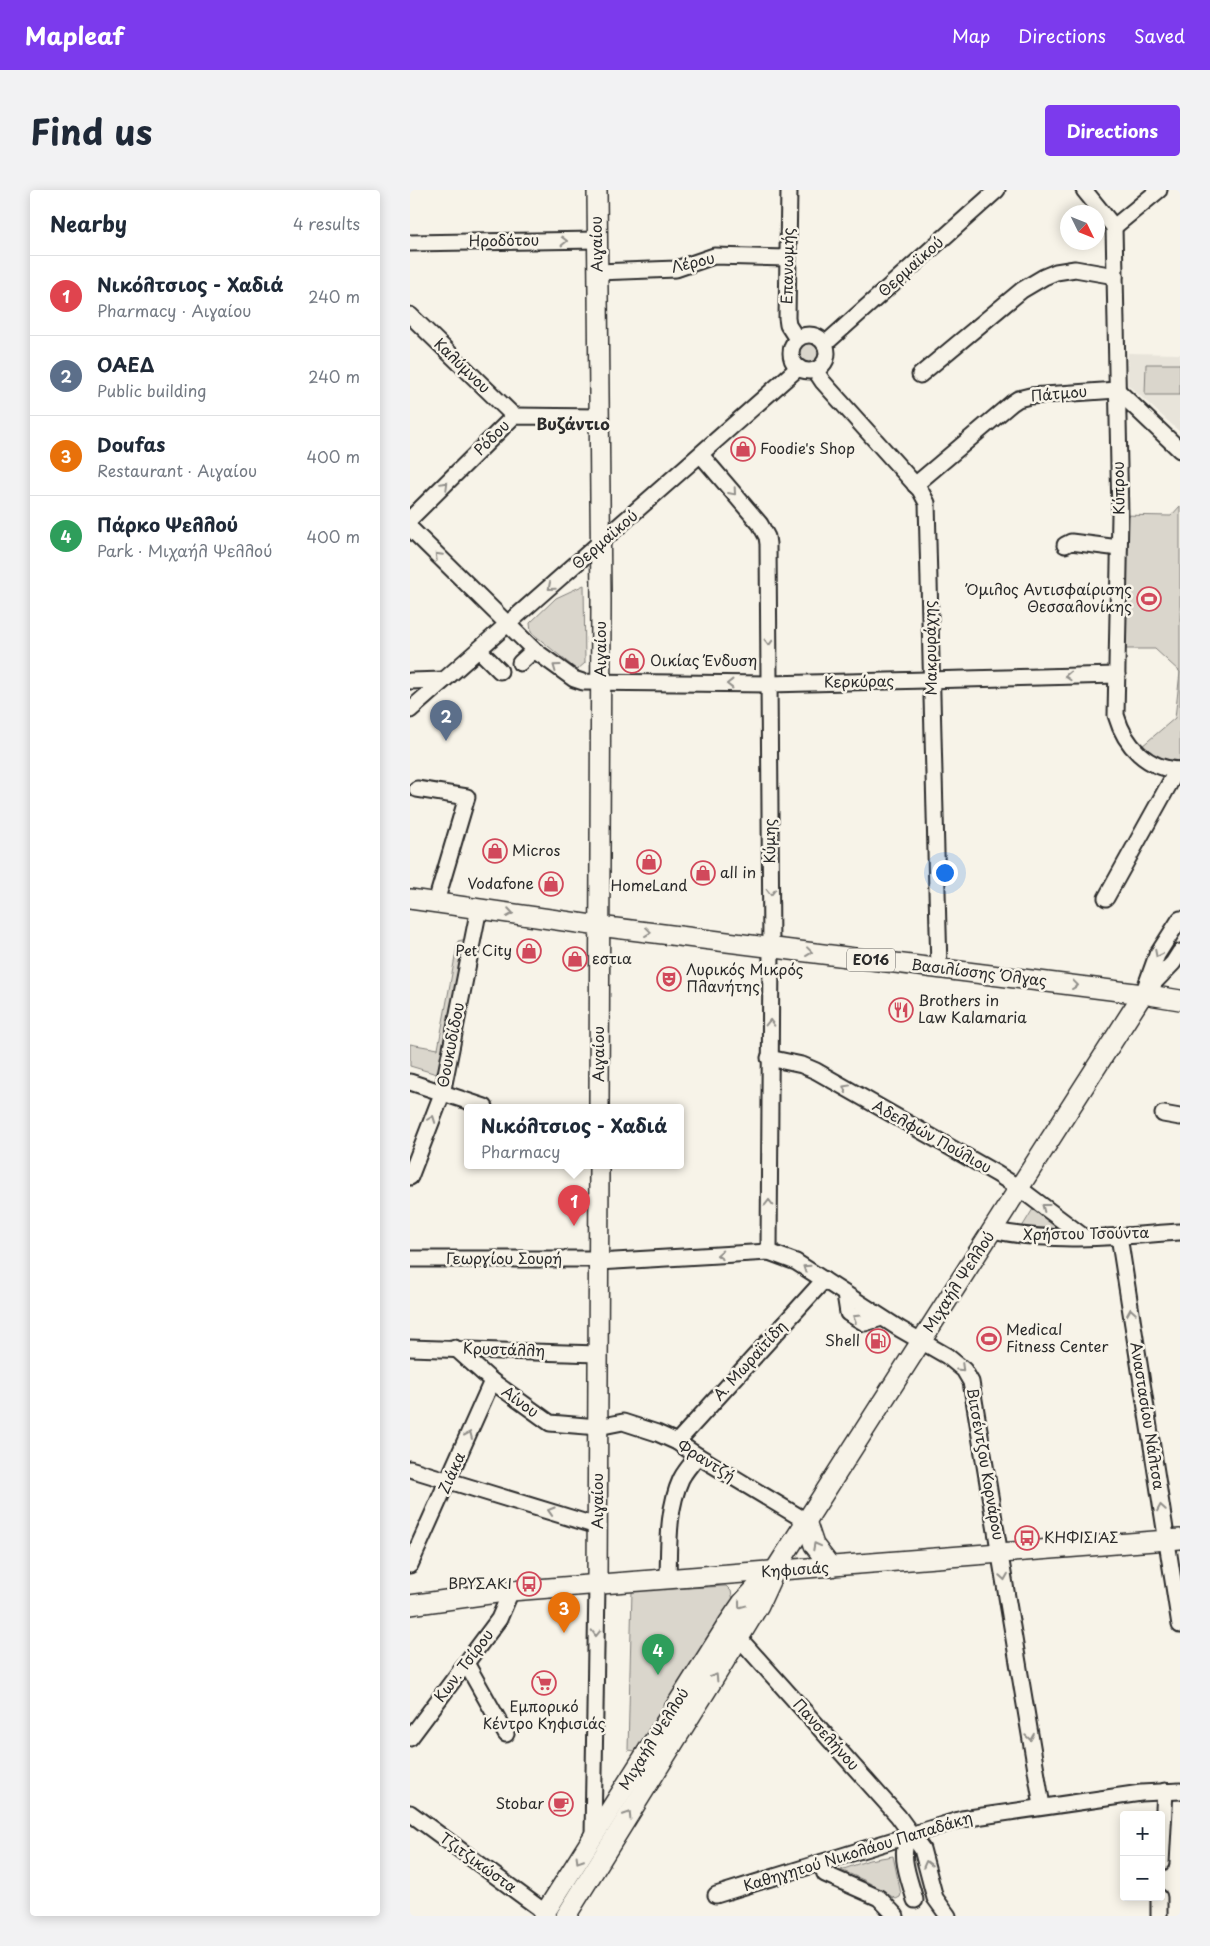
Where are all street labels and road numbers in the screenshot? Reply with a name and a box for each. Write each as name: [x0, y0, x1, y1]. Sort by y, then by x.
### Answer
street label: Αιγαίου: [584, 216, 607, 272]
street label: Ηροδότου: [469, 227, 539, 252]
street label: Επανωμής: [774, 227, 799, 305]
street label: Θερμαϊκού: [872, 230, 948, 302]
street label: Λέρου: [669, 245, 717, 278]
street label: Καλύμνου: [430, 332, 496, 398]
street label: Πάτμου: [1030, 379, 1088, 406]
street label: Ρόδου: [468, 414, 514, 460]
street label: Κύπρου: [1106, 461, 1129, 515]
street label: Θερμαϊκού: [566, 504, 642, 574]
street label: Μακρυράχης: [917, 600, 942, 696]
street label: Αιγαίου: [588, 621, 611, 677]
street label: Κερκύρας: [824, 668, 895, 693]
street label: Κύμης: [757, 818, 780, 863]
road number: ΕΟ16: [847, 948, 895, 972]
street label: Βασιλίσσης Όλγας: [910, 952, 1049, 991]
street label: Θουκυδίδου: [430, 1000, 469, 1089]
street label: Αιγαίου: [586, 1026, 609, 1082]
street label: Αδελφών Πούλιου: [869, 1093, 997, 1178]
street label: Χρήστου Τσούντα: [1023, 1220, 1149, 1245]
street label: Μιχαήλ Ψελλού: [916, 1226, 999, 1336]
street label: Γεωργίου Σουρή: [446, 1246, 562, 1269]
street label: Α. Μωραϊτίδη: [707, 1315, 791, 1405]
street label: Κρυστάλλη: [463, 1336, 545, 1361]
street label: Αναστασίου Νάλτσα: [1125, 1340, 1172, 1491]
street label: Αίνου: [497, 1379, 544, 1422]
street label: Βιτσέντζου Κορνάρου: [962, 1386, 1011, 1542]
street label: Φραντζή: [673, 1433, 740, 1487]
street label: Ζιάκα: [431, 1448, 470, 1497]
street label: Αιγαίου: [585, 1473, 608, 1529]
street label: Κηφισιάς: [760, 1555, 830, 1582]
street label: Κων. Τσίρου: [428, 1624, 498, 1707]
street label: Μιχαήλ Ψελλού: [612, 1683, 693, 1794]
street label: Πανσελήνου: [789, 1693, 866, 1775]
street label: Καθηγητού Νικολάου Παπαδάκη: [740, 1805, 975, 1896]
street label: Τζιτζικώστα: [436, 1826, 522, 1898]

